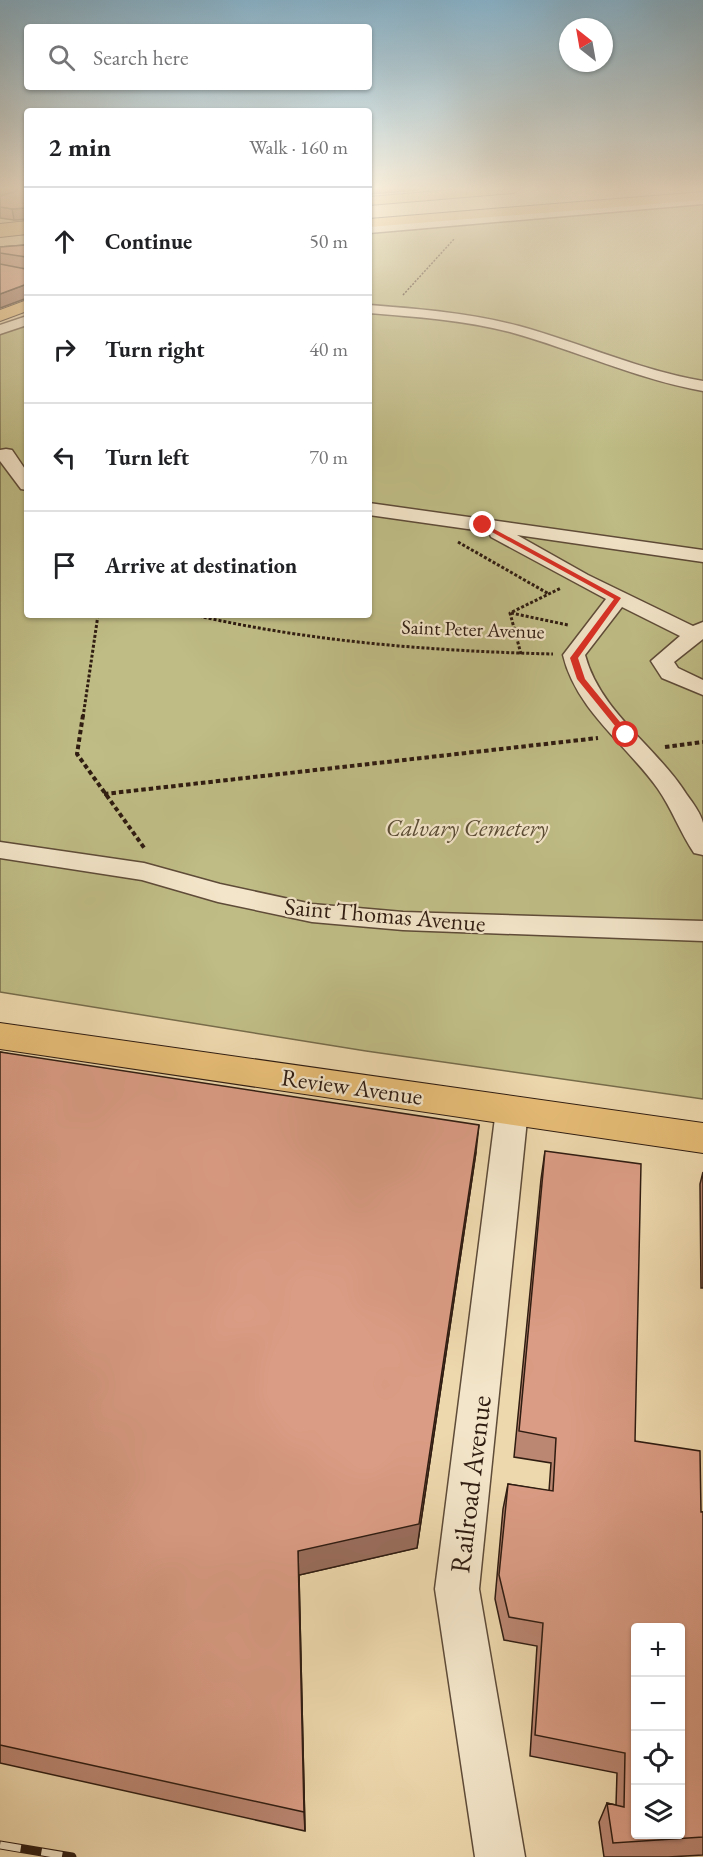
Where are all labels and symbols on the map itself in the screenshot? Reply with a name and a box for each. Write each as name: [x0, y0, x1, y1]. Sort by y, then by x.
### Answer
north arrow: [559, 18, 613, 72]
route end: [469, 511, 495, 537]
street label: Saint Peter Avenue: [401, 614, 545, 644]
route start: [612, 721, 638, 747]
park label: Calvary Cemetery: [386, 812, 549, 843]
street label: Saint Thomas Avenue: [283, 890, 487, 939]
street label: Review Avenue: [279, 1061, 425, 1112]
street label: Railroad Avenue: [441, 1393, 499, 1575]

